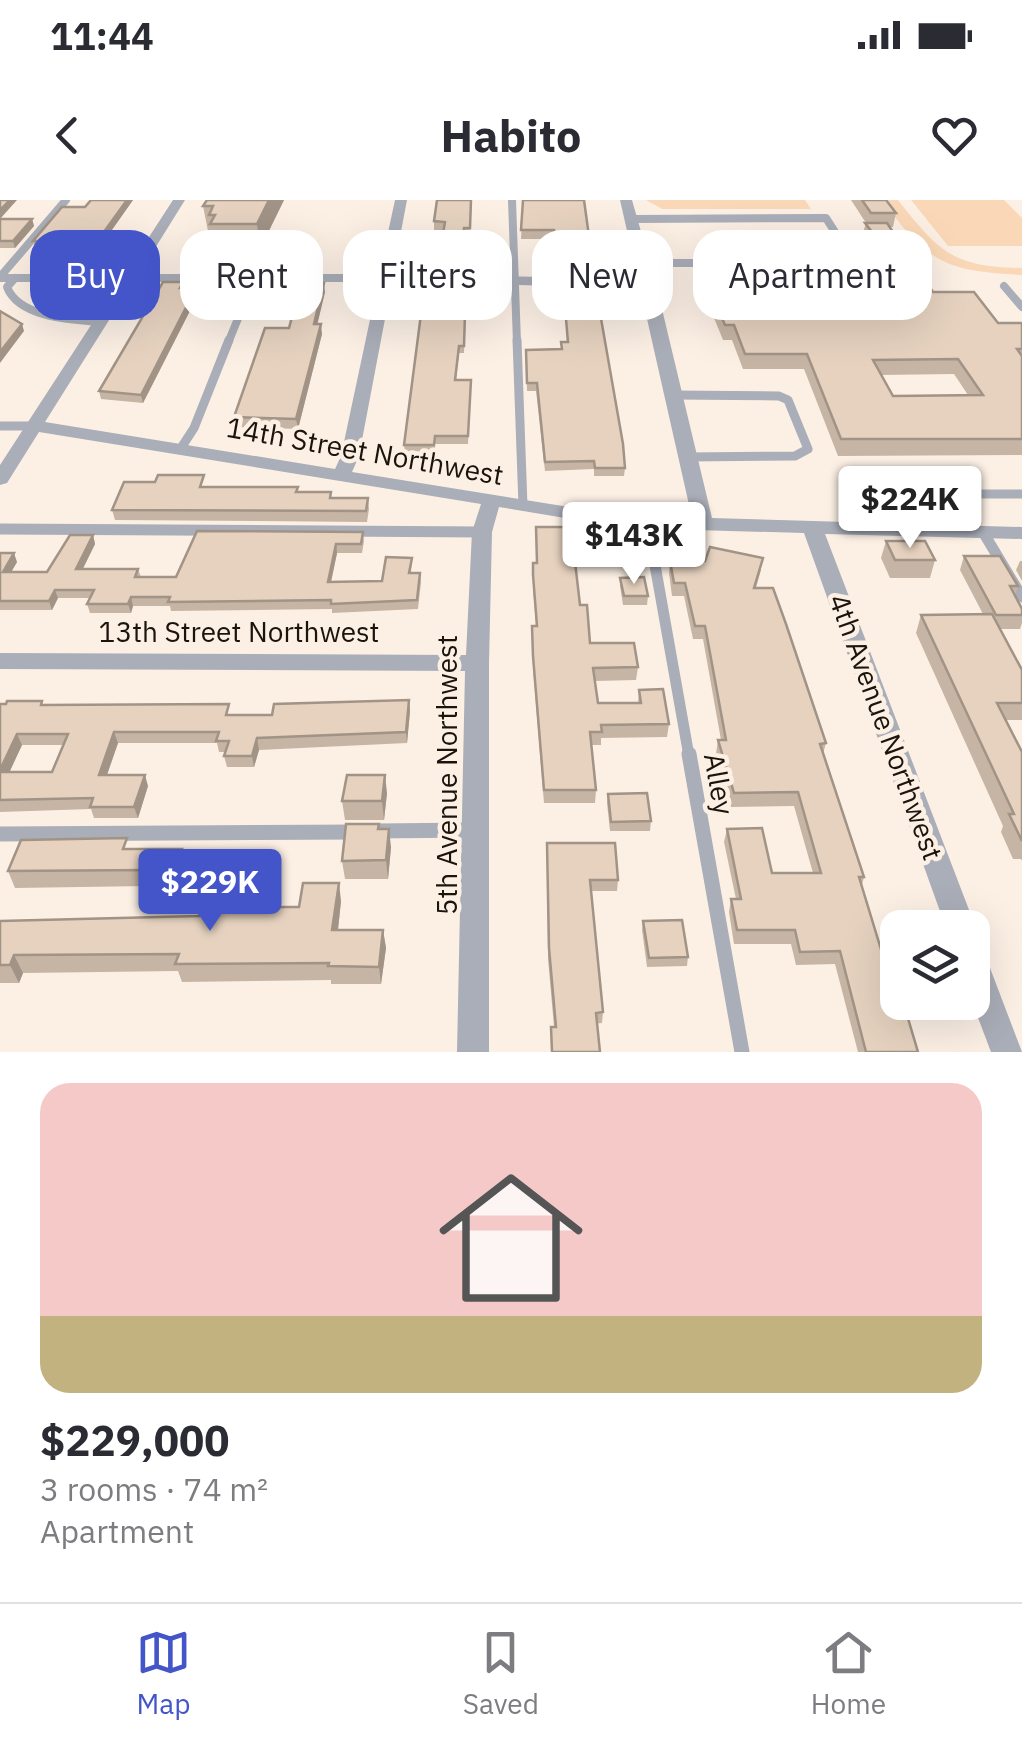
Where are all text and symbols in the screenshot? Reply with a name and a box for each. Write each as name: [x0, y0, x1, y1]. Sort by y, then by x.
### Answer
text: 11:44: [50, 11, 154, 60]
text: Habito: [441, 106, 581, 164]
icon: back: [40, 108, 95, 163]
icon: heart: [927, 108, 982, 163]
chip: Buy: [30, 230, 160, 320]
chip: Rent: [180, 230, 323, 320]
chip: Filters: [343, 230, 512, 320]
chip: New: [532, 230, 673, 320]
chip: Apartment: [693, 230, 932, 320]
street label: 14th Street Northwest: [224, 408, 507, 493]
pin: $224K: [840, 466, 980, 551]
text: $224K: [860, 477, 960, 519]
pin: $143K: [564, 502, 704, 587]
text: $143K: [584, 513, 684, 555]
street label: 4th Avenue Northwest: [821, 589, 952, 865]
street label: 13th Street Northwest: [99, 613, 379, 650]
street label: 5th Avenue Northwest: [428, 635, 465, 915]
street label: Alley: [696, 750, 743, 818]
pin: $229K: [140, 849, 280, 934]
text: $229K: [160, 860, 260, 902]
map controls: [880, 910, 990, 1020]
button: layers: [880, 910, 990, 1020]
icon: home: [421, 1148, 601, 1328]
text: $229,000: [40, 1413, 229, 1468]
text: 3 rooms · 74 m²: [40, 1468, 268, 1510]
text: Apartment: [40, 1510, 194, 1552]
tab: Map: [136, 1625, 191, 1722]
tab: Saved: [463, 1625, 539, 1722]
tab: Home: [811, 1625, 886, 1722]

